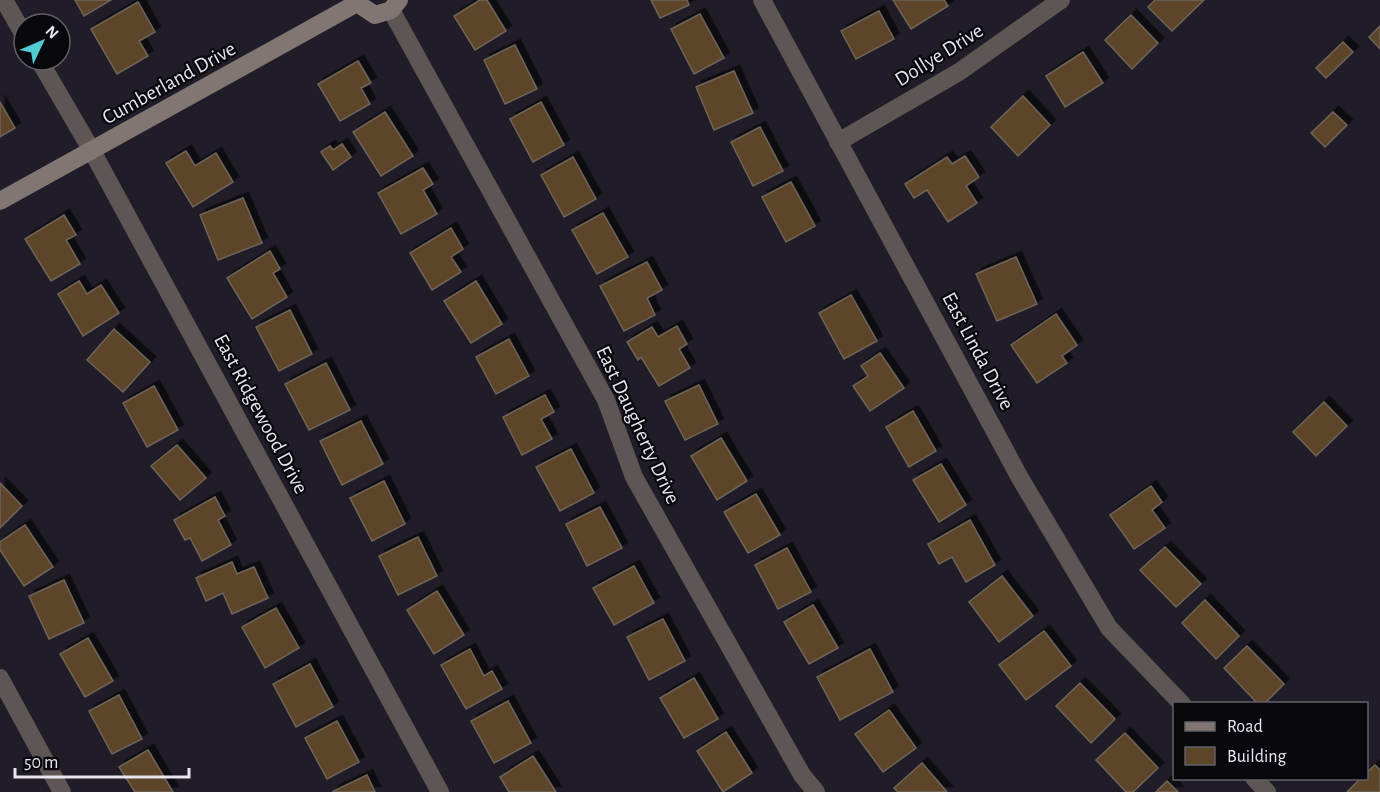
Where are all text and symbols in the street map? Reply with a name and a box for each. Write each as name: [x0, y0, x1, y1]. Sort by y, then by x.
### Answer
north arrow: [12, 12, 72, 72]
street label: Dollye Drive: [891, 20, 987, 90]
text: N: [42, 23, 62, 42]
street label: Cumberland Drive: [99, 38, 239, 128]
street label: East Linda Drive: [938, 289, 1018, 413]
street label: East Ridgewood Drive: [210, 331, 312, 497]
street label: East Daugherty Drive: [592, 343, 684, 507]
legend: [1173, 702, 1368, 780]
text: Road: [1227, 718, 1263, 736]
scale bar: [15, 741, 189, 779]
text: Building: [1227, 748, 1287, 766]
text: 50 m: [24, 754, 58, 772]

